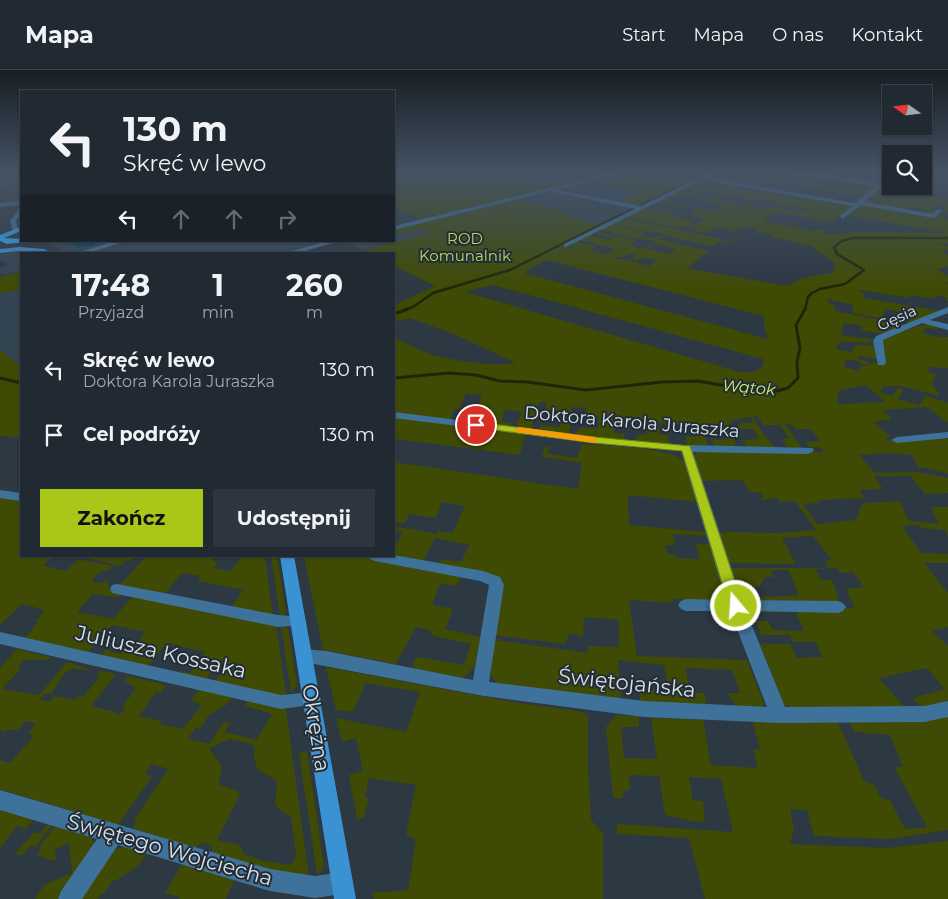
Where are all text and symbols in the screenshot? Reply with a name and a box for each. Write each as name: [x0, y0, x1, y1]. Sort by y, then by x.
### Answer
text: Mapa: [25, 20, 94, 49]
text: Start: [622, 24, 666, 46]
text: Mapa: [694, 24, 744, 46]
text: O nas: [772, 24, 824, 46]
text: Kontakt: [852, 24, 923, 46]
north arrow: [882, 85, 932, 135]
map controls: [882, 85, 932, 195]
text: 130 m: [123, 107, 228, 150]
icon: left: [40, 110, 105, 175]
button: search: [882, 145, 932, 195]
text: Skręć w lewo: [123, 150, 266, 177]
icon: left: [114, 205, 142, 233]
icon: ahead: [167, 205, 195, 233]
icon: ahead: [220, 205, 248, 233]
icon: right: [273, 205, 301, 233]
park label: ROD Komunalnik: [419, 229, 511, 265]
text: 17:48: [72, 267, 150, 304]
text: 1: [212, 267, 224, 304]
text: 260: [286, 267, 343, 304]
street label: Gęsia: [874, 301, 919, 335]
text: Przyjazd: [78, 303, 144, 322]
text: min: [202, 303, 234, 322]
text: m: [306, 303, 323, 322]
text: Skręć w lewo: [83, 349, 215, 372]
icon: left: [40, 356, 68, 384]
text: 130 m: [320, 358, 375, 381]
text: Doktora Karola Juraszka: [83, 372, 275, 391]
water label: Wątok: [722, 376, 778, 399]
street label: Doktora Karola Juraszka: [523, 402, 741, 442]
pin: [455, 404, 497, 446]
icon: arrive: [462, 411, 490, 439]
icon: arrive: [40, 421, 68, 449]
text: Cel podróży: [83, 423, 200, 446]
text: 130 m: [320, 423, 375, 446]
button: Zakończ: [40, 489, 203, 547]
button: Udostępnij: [213, 489, 375, 547]
position arrow: [709, 579, 761, 631]
street label: Juliusza Kossaka: [72, 620, 249, 683]
street label: Świętojańska: [557, 663, 697, 702]
street label: Okrężna: [297, 682, 336, 773]
street label: Świętego Wojciecha: [64, 808, 276, 891]

